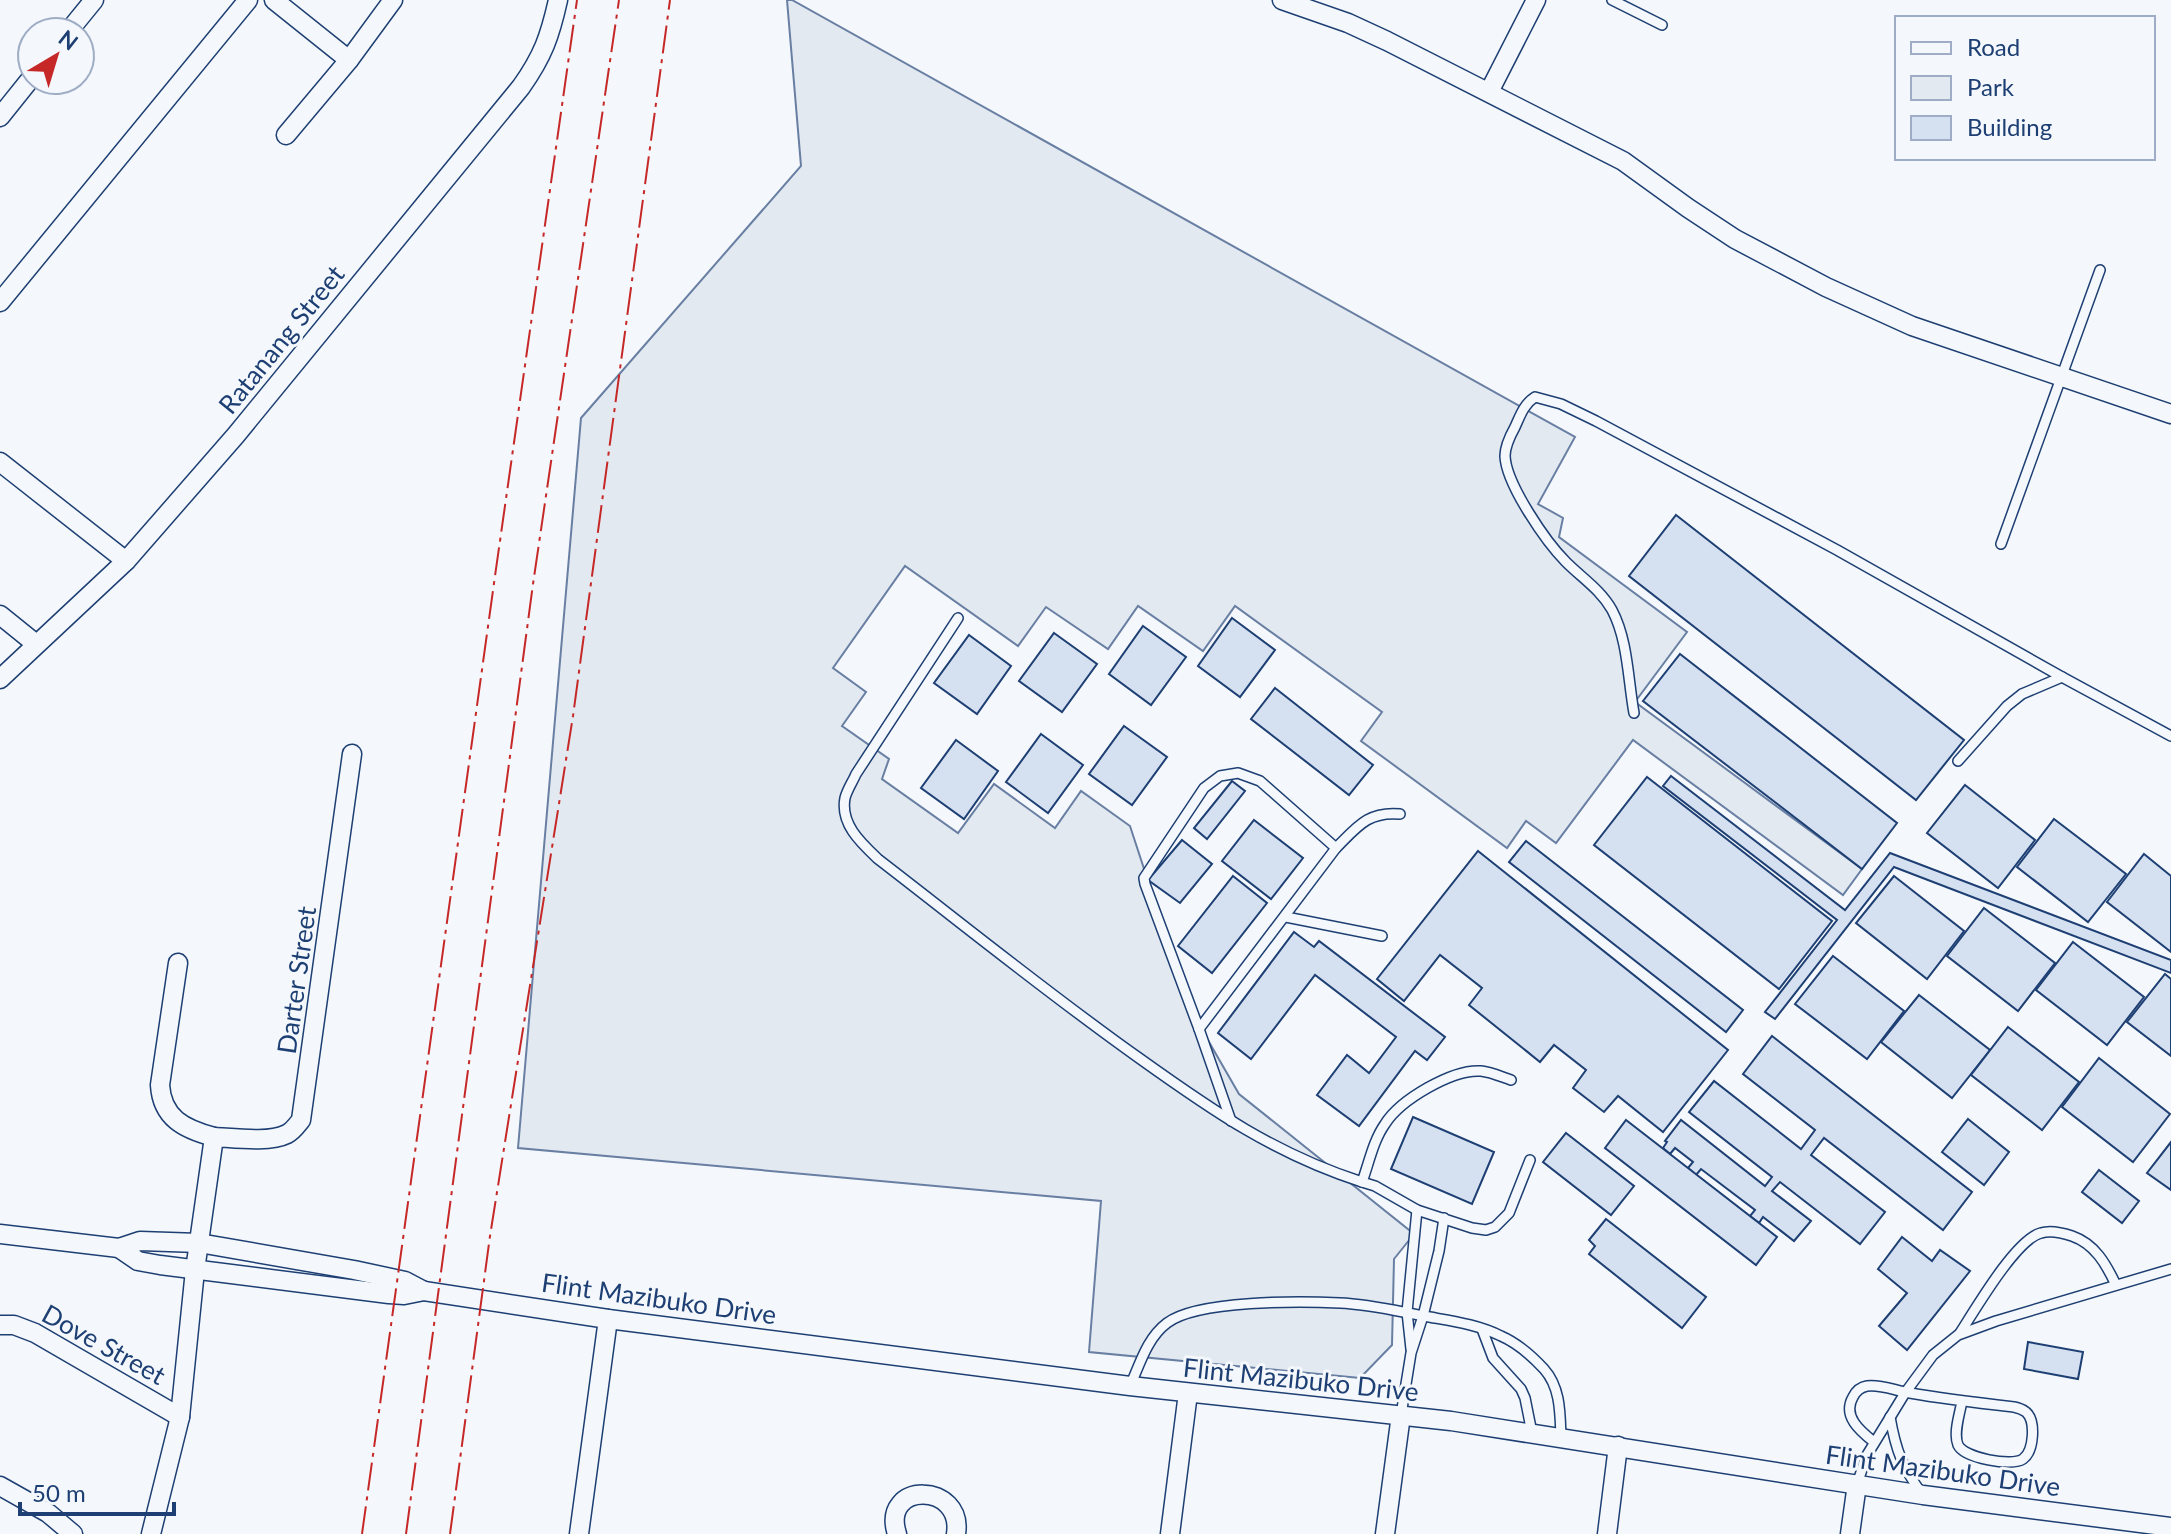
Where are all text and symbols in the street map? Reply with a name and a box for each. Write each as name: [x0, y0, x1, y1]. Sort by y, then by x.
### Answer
north arrow: [16, 16, 96, 96]
legend: [1895, 16, 2155, 160]
text: N: [54, 24, 84, 56]
text: Road: [1967, 32, 2020, 61]
text: Park: [1967, 72, 2015, 101]
text: Building: [1967, 112, 2052, 141]
street label: Ratanang Street: [211, 258, 351, 420]
street label: Darter Street: [270, 903, 322, 1056]
street label: Flint Mazibuko Drive: [540, 1266, 778, 1330]
street label: Dove Street: [37, 1297, 172, 1391]
street label: Flint Mazibuko Drive: [1182, 1351, 1420, 1407]
street label: Flint Mazibuko Drive: [1824, 1438, 2062, 1502]
scale bar: [20, 1466, 174, 1516]
text: 50 m: [32, 1478, 86, 1507]

